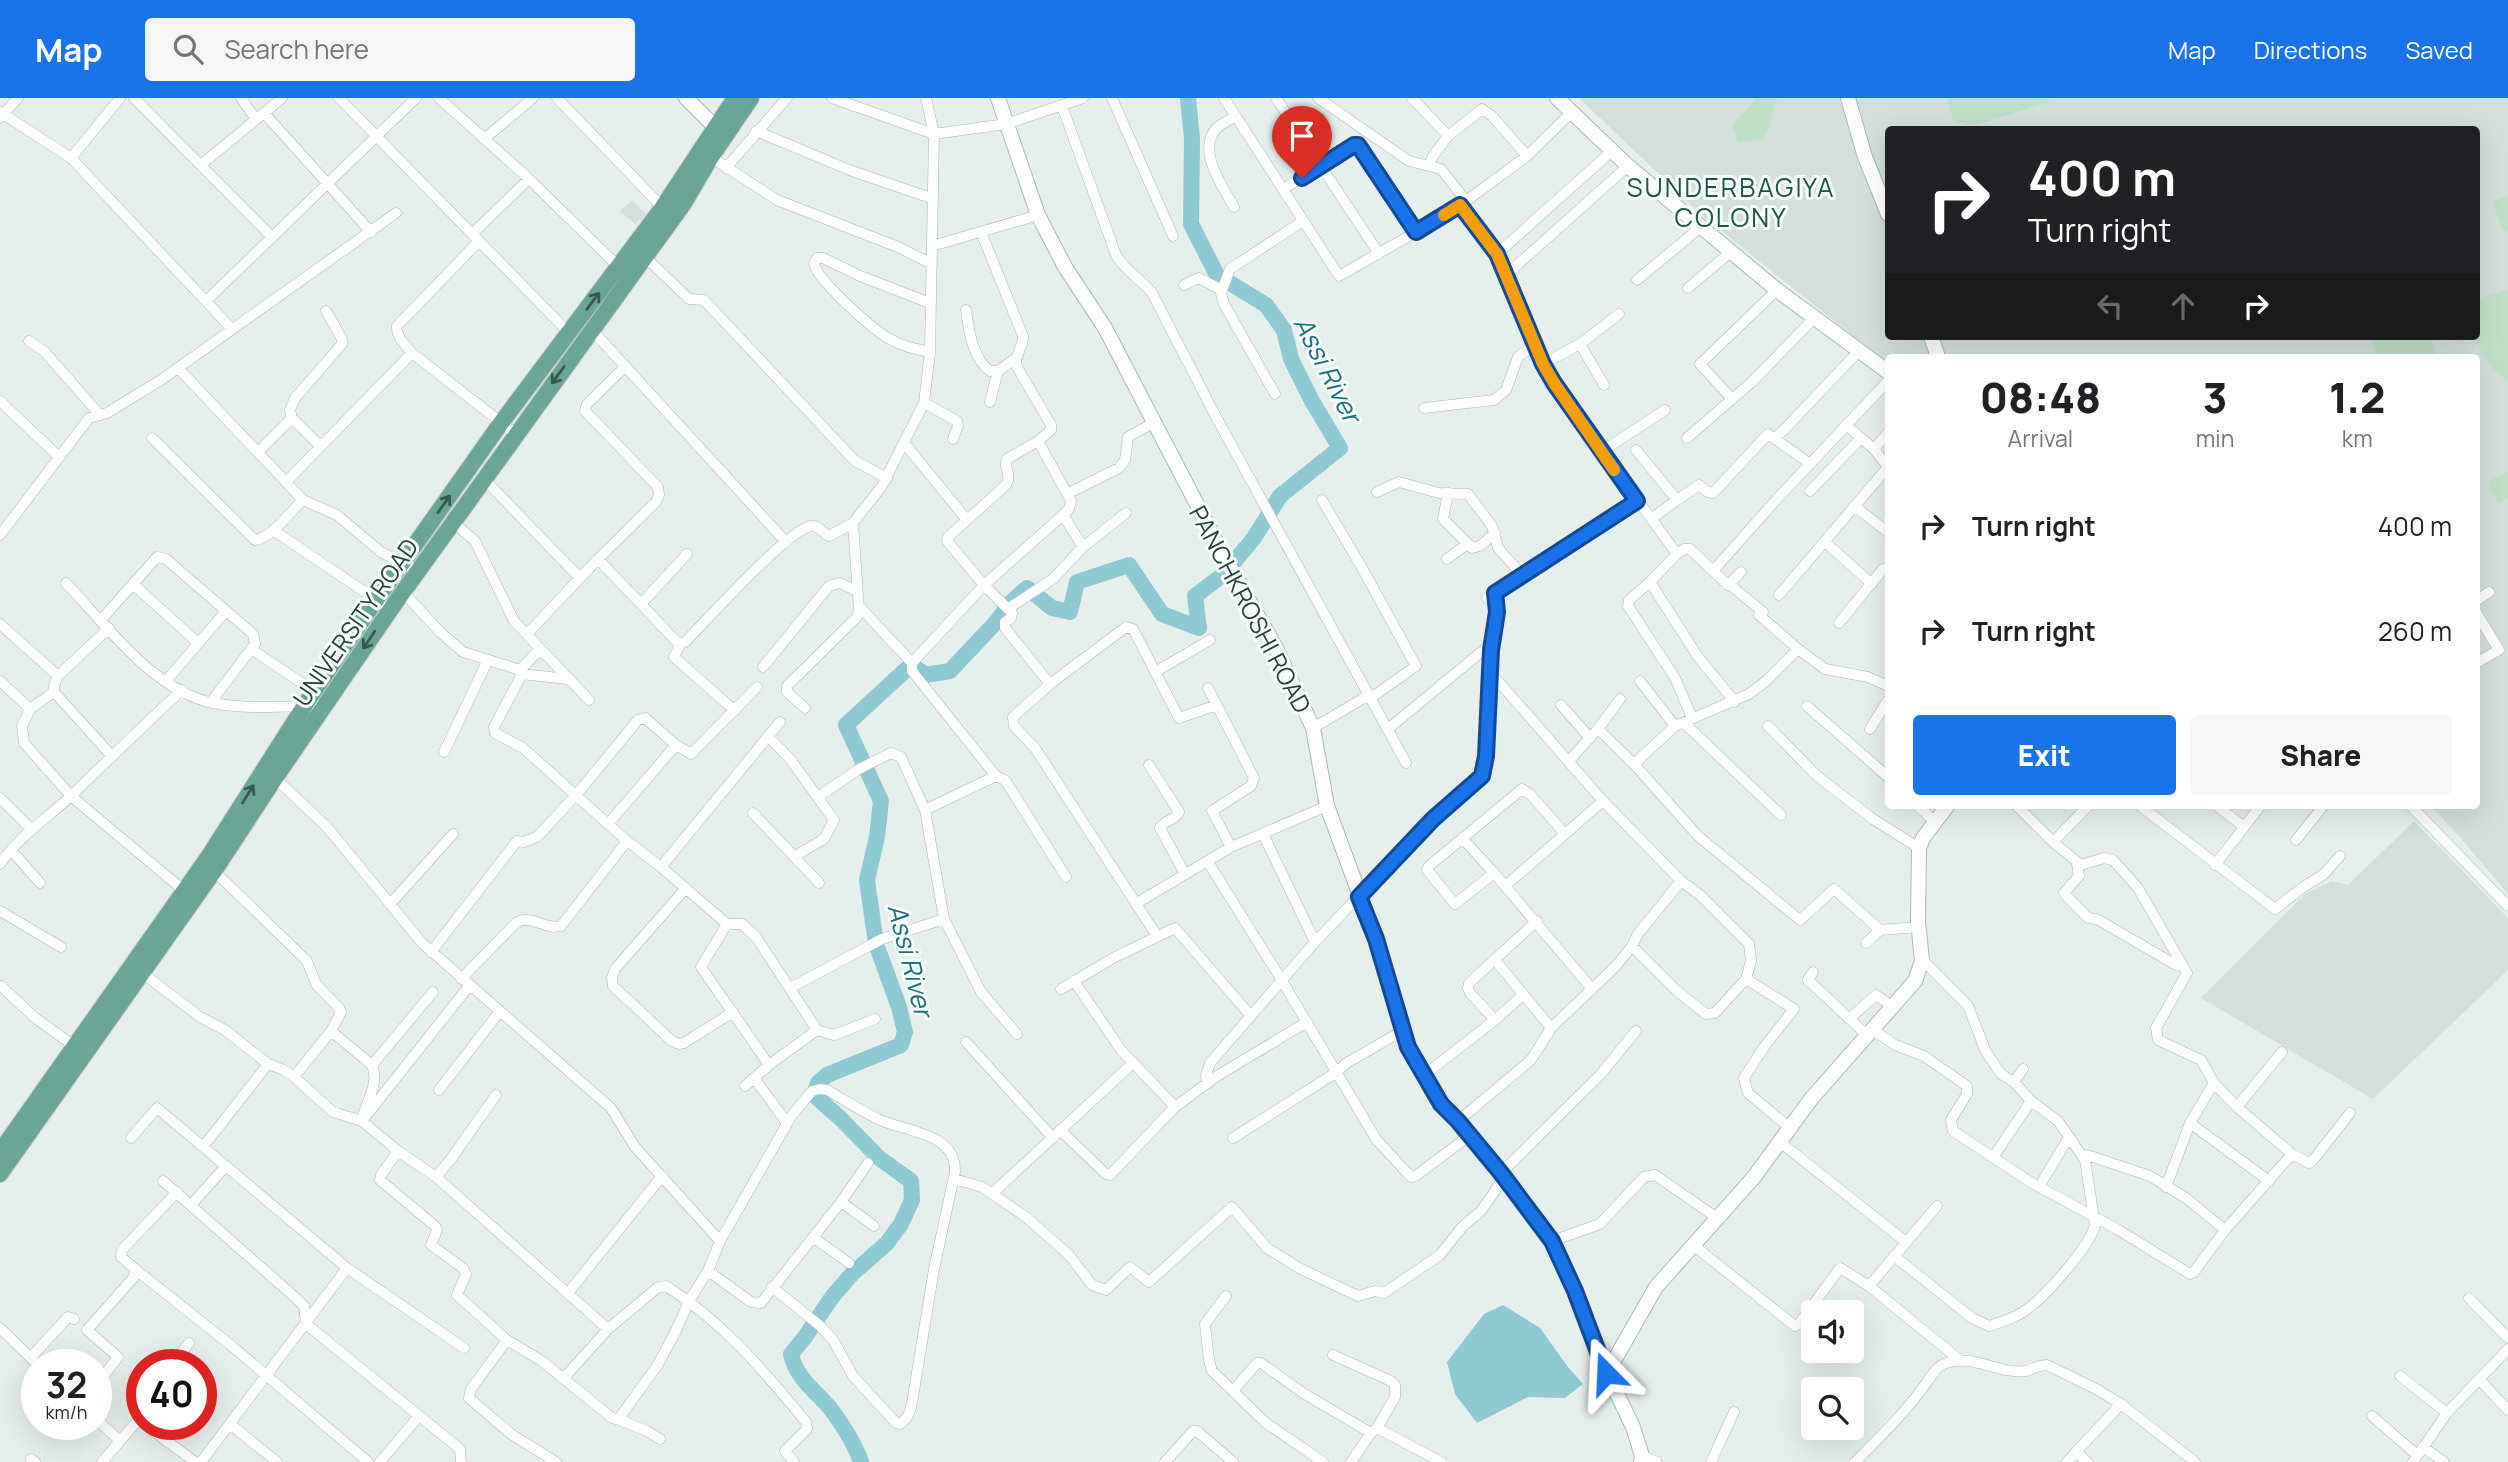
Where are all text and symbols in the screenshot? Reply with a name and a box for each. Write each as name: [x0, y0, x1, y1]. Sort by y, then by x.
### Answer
search box: [145, 18, 635, 81]
text: Map: [35, 27, 103, 72]
icon: search: [169, 30, 207, 68]
text: Search here: [225, 31, 369, 67]
text: Map: [2168, 33, 2216, 66]
text: Directions: [2254, 33, 2367, 66]
text: Saved: [2405, 33, 2473, 66]
pin: [1272, 106, 1332, 178]
icon: arrive: [1283, 117, 1321, 155]
text: 400 m: [2028, 144, 2176, 211]
icon: right: [1913, 154, 2004, 245]
district label: SUNDERBAGIYA COLONY: [1626, 169, 1836, 235]
text: Turn right: [2028, 208, 2171, 252]
icon: left: [2091, 287, 2129, 325]
icon: ahead: [2164, 287, 2202, 325]
icon: right: [2237, 287, 2275, 325]
one-way arrow: [586, 292, 601, 311]
water label: Assi River: [1286, 310, 1372, 432]
one-way arrow: [551, 365, 565, 384]
text: 08:48: [1980, 368, 2101, 426]
text: 3: [2203, 368, 2228, 426]
text: 1.2: [2329, 368, 2385, 426]
text: Arrival: [2008, 422, 2073, 454]
text: min: [2196, 422, 2234, 454]
text: km: [2342, 422, 2373, 454]
one-way arrow: [437, 495, 451, 514]
street label: PANCHKROSHI ROAD: [1182, 500, 1320, 718]
icon: right: [1913, 507, 1951, 545]
text: Turn right: [1972, 508, 2096, 544]
text: 400 m: [2378, 508, 2452, 544]
street label: UNIVERSITY ROAD: [285, 531, 425, 713]
icon: right: [1913, 612, 1951, 650]
text: Turn right: [1972, 613, 2096, 649]
text: 260 m: [2378, 613, 2452, 649]
one-way arrow: [362, 630, 376, 649]
button: Exit: [1913, 715, 2176, 795]
button: Share: [2190, 715, 2452, 795]
one-way arrow: [242, 785, 256, 805]
water label: Assi River: [880, 900, 943, 1024]
map controls: [1801, 1300, 1864, 1440]
button: sound: [1801, 1300, 1864, 1363]
position arrow: [1569, 1336, 1643, 1410]
speed limit sign: 40: [126, 1349, 217, 1440]
text: 32: [46, 1361, 87, 1409]
button: search: [1801, 1377, 1864, 1440]
text: km/h: [46, 1400, 87, 1424]

